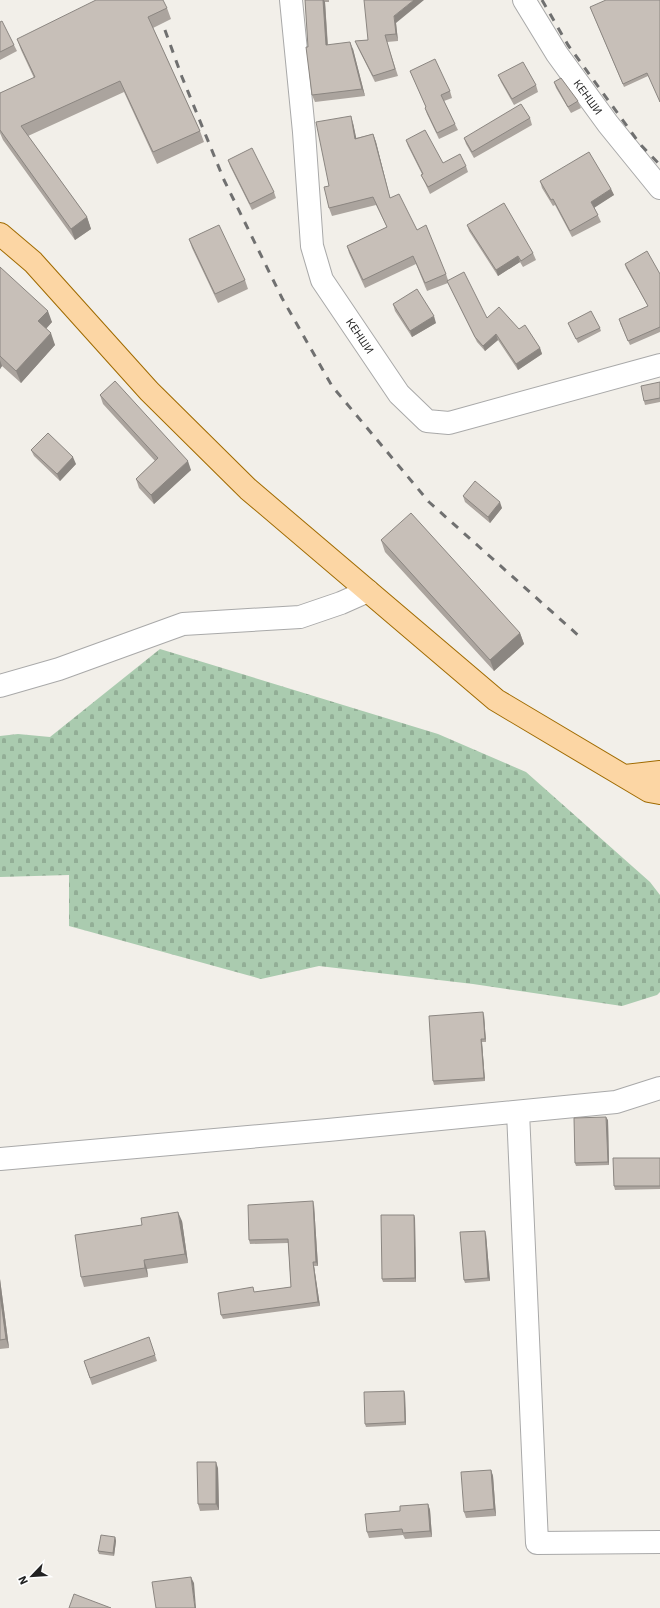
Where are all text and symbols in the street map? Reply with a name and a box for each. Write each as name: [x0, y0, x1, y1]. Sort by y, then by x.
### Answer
street label: КЕНШИ: [571, 77, 605, 117]
street label: КЕНШИ: [343, 316, 377, 356]
north arrow: [12, 1556, 52, 1596]
text: N: [15, 1574, 31, 1587]

